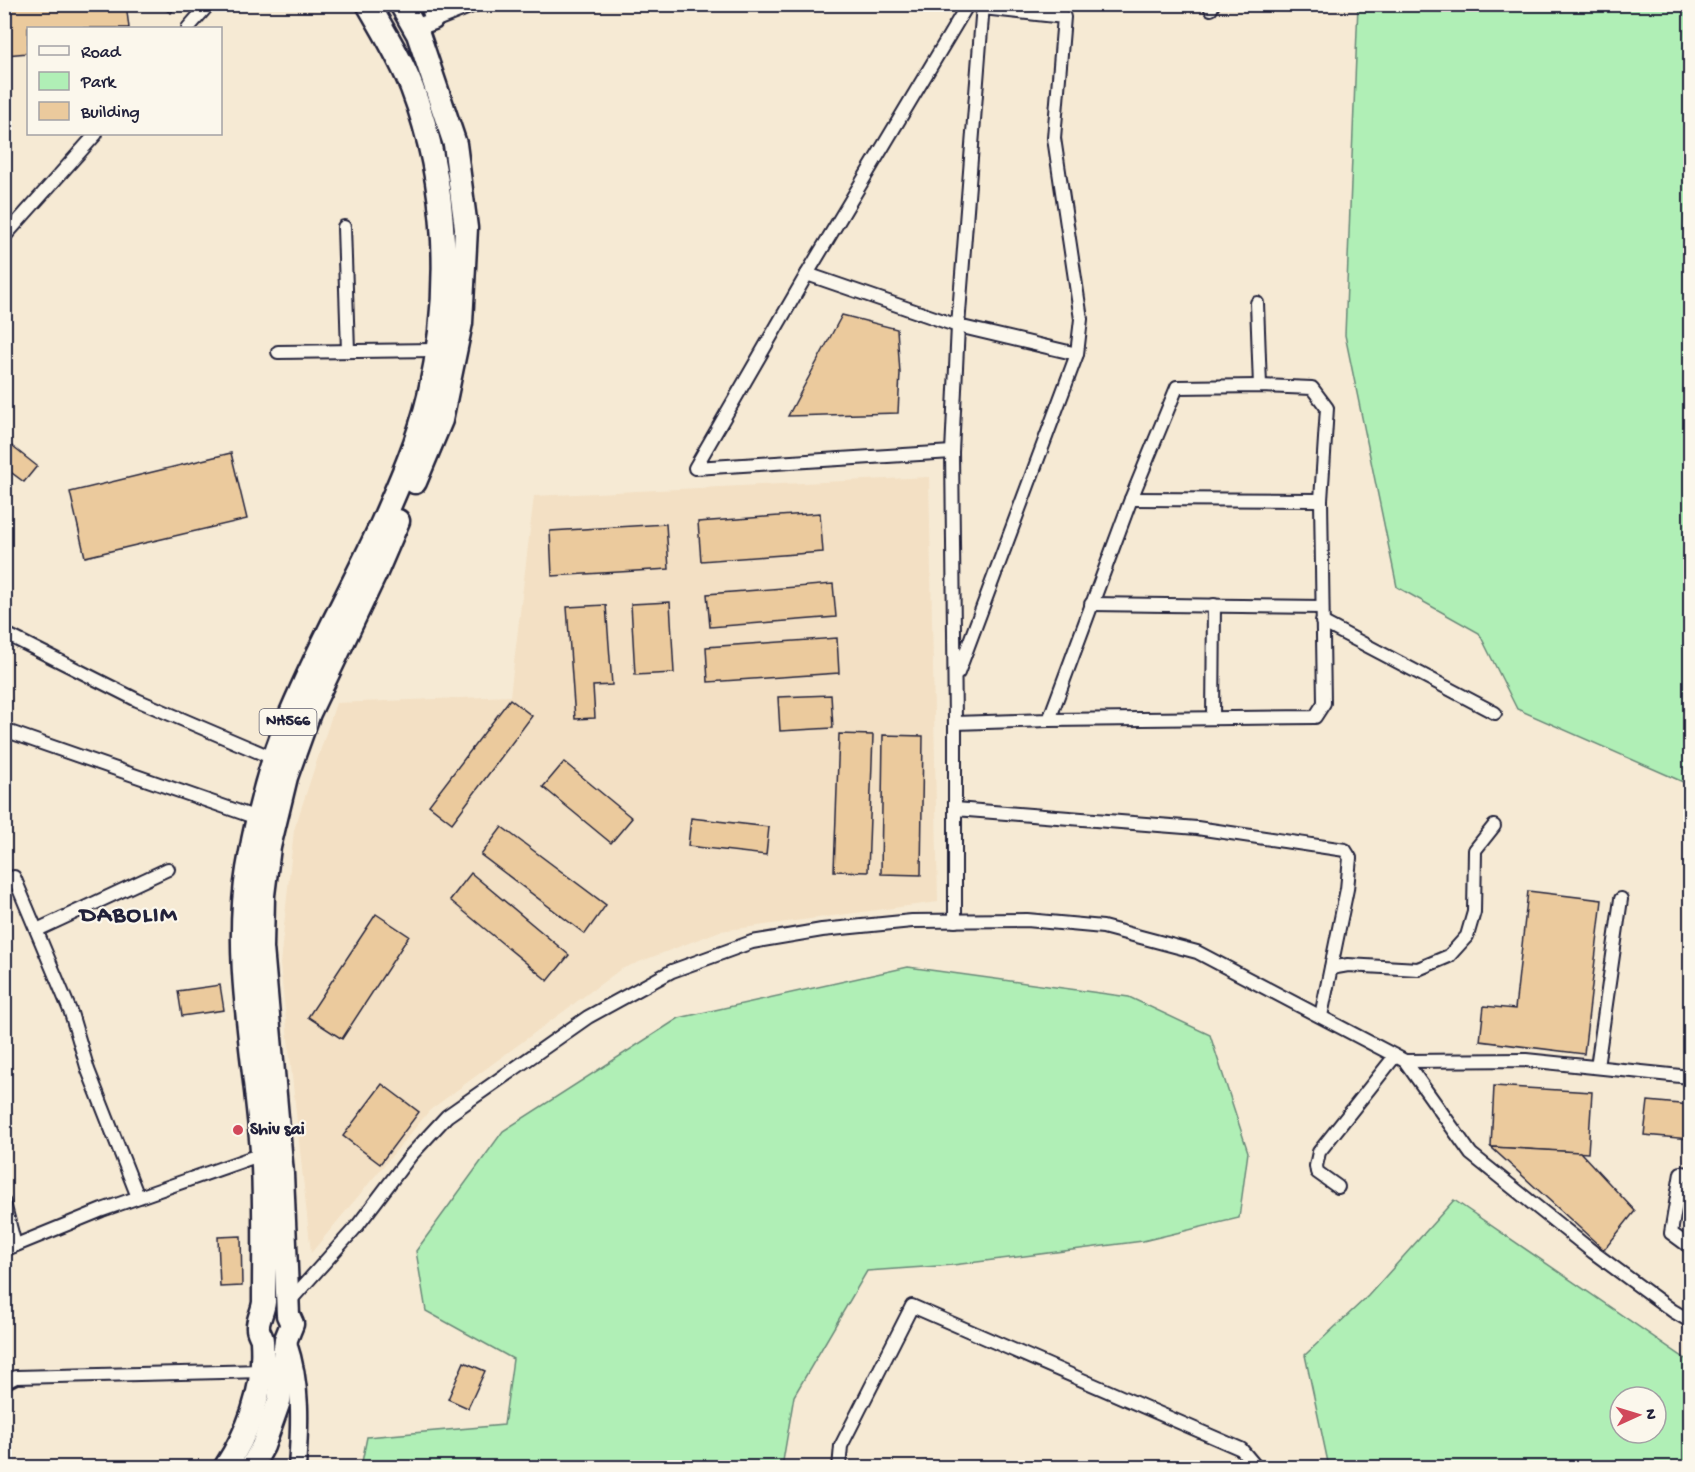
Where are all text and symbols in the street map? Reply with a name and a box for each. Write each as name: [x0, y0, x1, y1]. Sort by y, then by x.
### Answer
legend: [27, 27, 222, 135]
text: Road: [81, 43, 122, 64]
text: Park: [80, 73, 117, 94]
text: Building: [80, 103, 140, 124]
road number: NH566: [260, 709, 316, 735]
district label: DABOLIM: [78, 902, 178, 931]
place label: Shiv sai: [250, 1120, 305, 1141]
marker: Shiv sai: [231, 1123, 245, 1137]
north arrow: [1608, 1385, 1668, 1445]
text: N: [1640, 1408, 1659, 1421]

